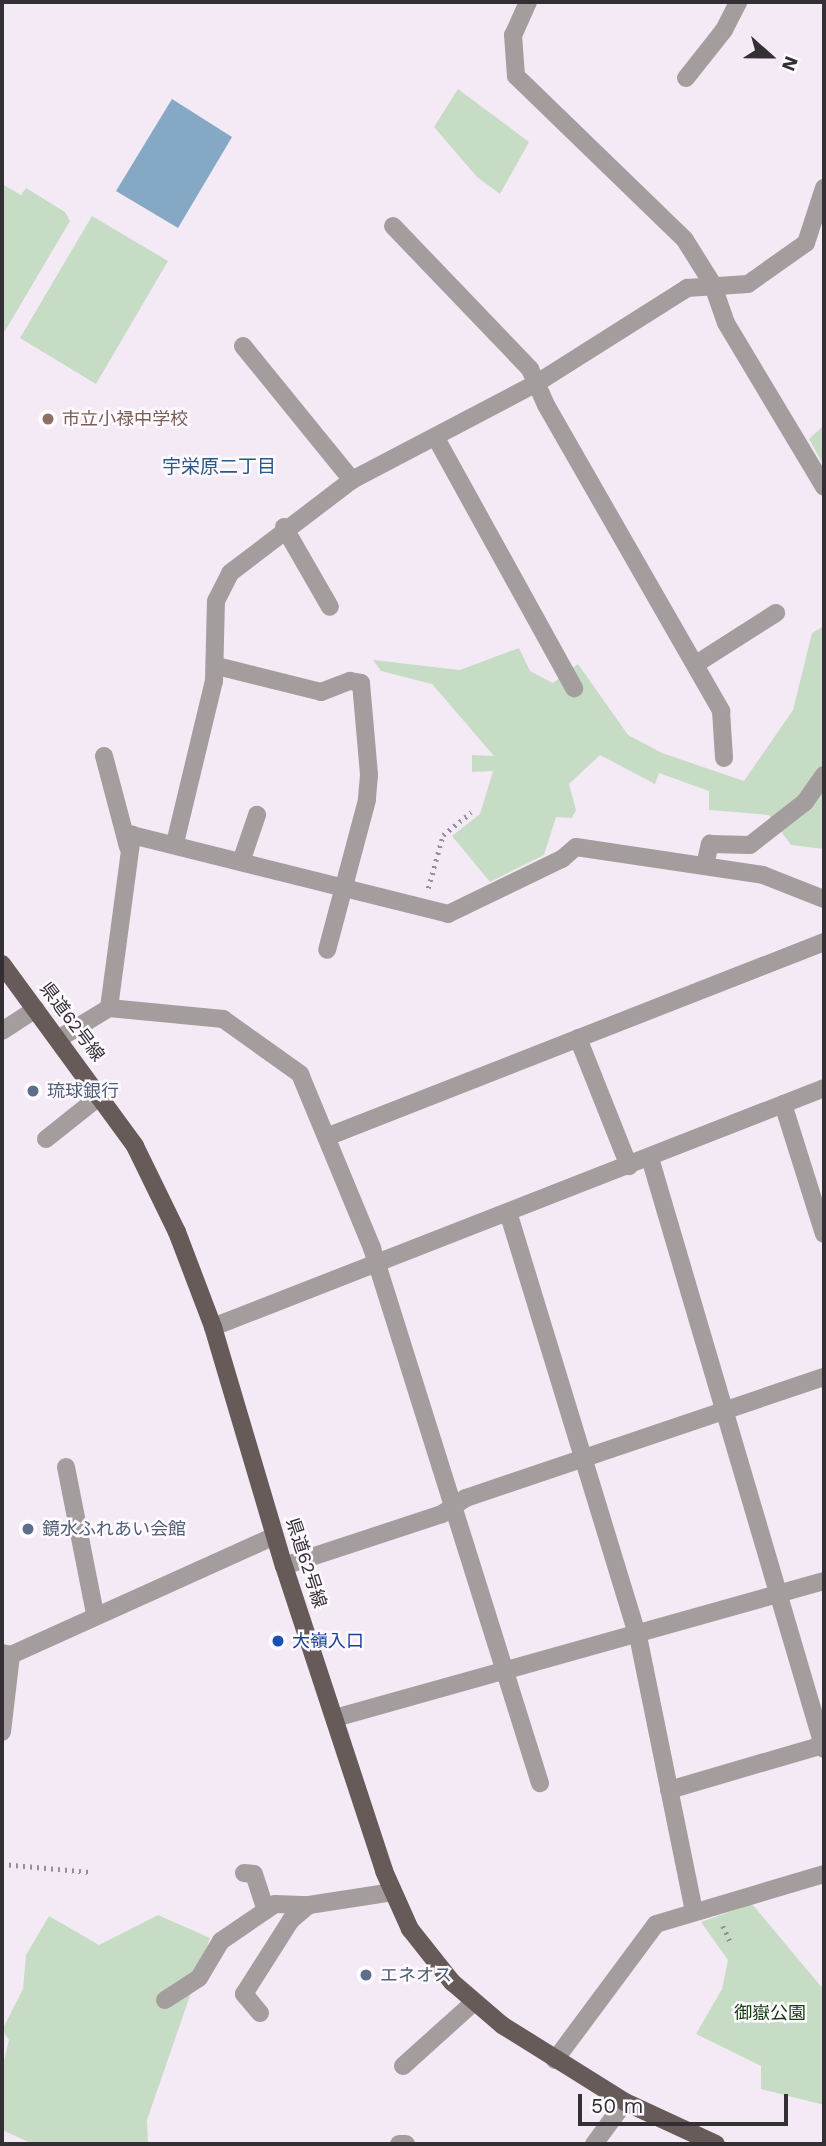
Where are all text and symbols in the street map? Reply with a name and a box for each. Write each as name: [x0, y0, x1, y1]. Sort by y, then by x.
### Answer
north arrow: [735, 21, 805, 91]
text: N: [777, 53, 803, 74]
place label: 市立小禄中学校: [62, 408, 188, 430]
marker: 市立小禄中学校: [40, 411, 56, 427]
district label: 宇栄原二丁目: [162, 456, 276, 478]
street label: 県道62号線: [35, 978, 109, 1066]
place label: 琉球銀行: [47, 1080, 119, 1102]
marker: 琉球銀行: [25, 1083, 41, 1099]
street label: 県道62号線: [281, 1515, 331, 1611]
place label: 鏡水ふれあい会館: [42, 1518, 186, 1540]
marker: 鏡水ふれあい会館: [20, 1521, 36, 1537]
place label: 大嶺入口: [292, 1630, 364, 1652]
marker: 大嶺入口: [270, 1633, 286, 1649]
place label: エネオス: [380, 1964, 452, 1986]
marker: エネオス: [358, 1967, 374, 1983]
park label: 御嶽公園: [734, 2002, 806, 2024]
scale bar: [581, 2080, 791, 2124]
text: 50 m: [591, 2093, 643, 2118]

